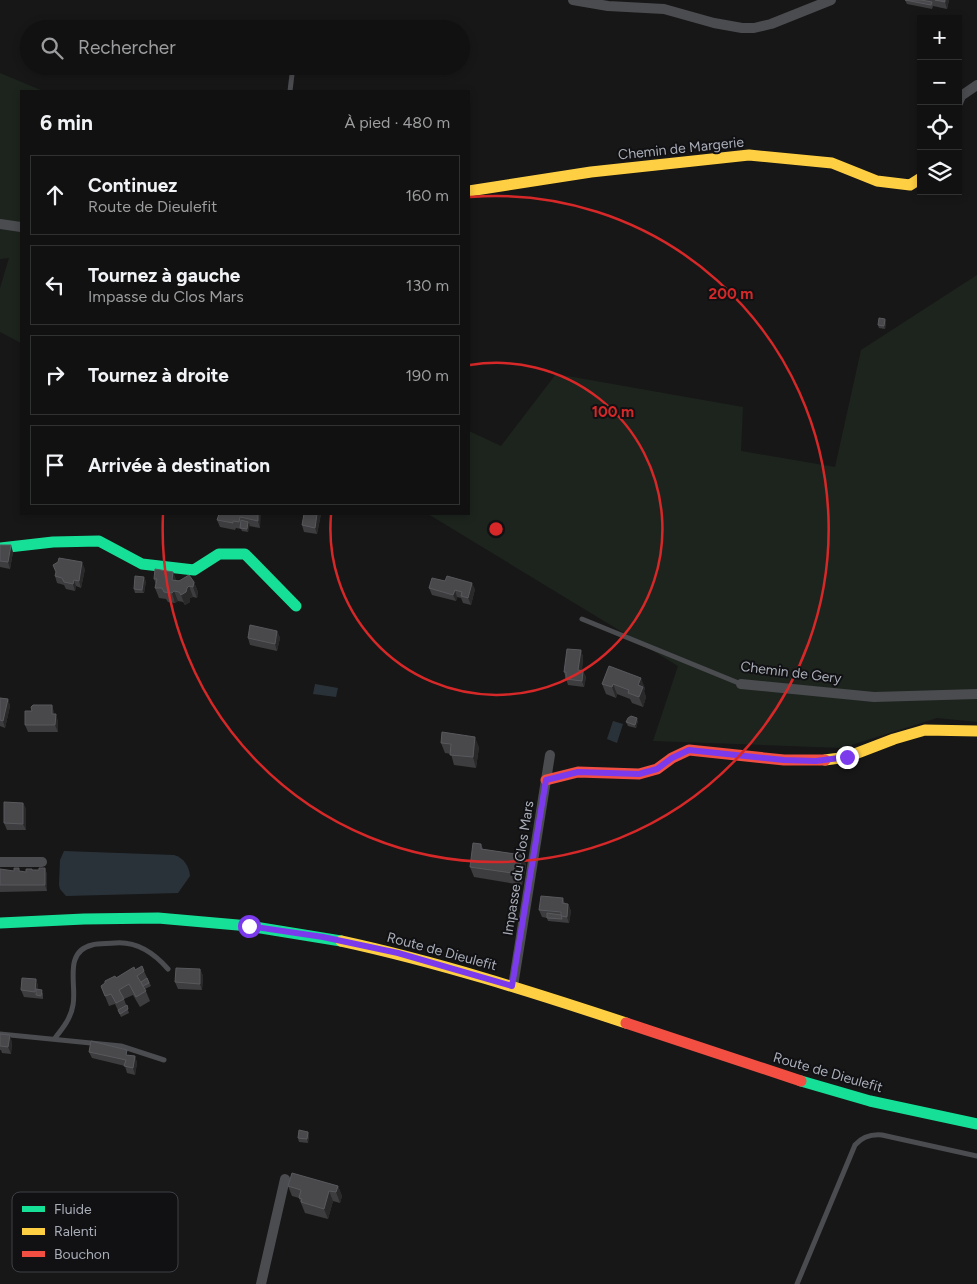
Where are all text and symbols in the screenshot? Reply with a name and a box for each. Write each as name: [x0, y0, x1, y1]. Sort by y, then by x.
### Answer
map controls: [917, 15, 962, 195]
button: +: [917, 15, 962, 60]
search box: [20, 20, 470, 75]
icon: search: [38, 34, 66, 62]
text: Rechercher: [78, 36, 176, 59]
button: −: [917, 60, 962, 105]
button: locate: [917, 105, 962, 150]
text: 6 min: [40, 110, 93, 135]
text: À pied · 480 m: [344, 113, 450, 132]
street label: Chemin de Margerie: [617, 133, 745, 164]
button: layers: [917, 150, 962, 195]
text: Continuez: [88, 174, 177, 197]
icon: ahead: [41, 181, 69, 209]
text: 160 m: [406, 186, 449, 205]
text: Route de Dieulefit: [88, 197, 217, 216]
text: Tournez à gauche: [88, 264, 240, 287]
icon: left: [41, 271, 69, 299]
text: 130 m: [406, 276, 449, 295]
text: 200 m: [709, 285, 753, 303]
text: Impasse du Clos Mars: [88, 287, 244, 306]
icon: right: [41, 361, 69, 389]
text: Tournez à droite: [88, 364, 229, 387]
text: 190 m: [406, 366, 449, 385]
text: 100 m: [592, 403, 634, 421]
icon: arrive: [41, 451, 69, 479]
text: Arrivée à destination: [88, 454, 270, 477]
centre of rings: [487, 520, 505, 538]
street label: Chemin de Gery: [739, 658, 843, 687]
route end: [836, 746, 859, 769]
street label: Impasse du Clos Mars: [499, 799, 538, 937]
route start: [238, 915, 261, 938]
street label: Route de Dieulefit: [385, 929, 499, 974]
street label: Route de Dieulefit: [771, 1049, 885, 1096]
legend: [12, 1192, 178, 1272]
text: Fluide: [54, 1201, 92, 1218]
text: Ralenti: [54, 1223, 97, 1240]
text: Bouchon: [54, 1246, 110, 1263]

